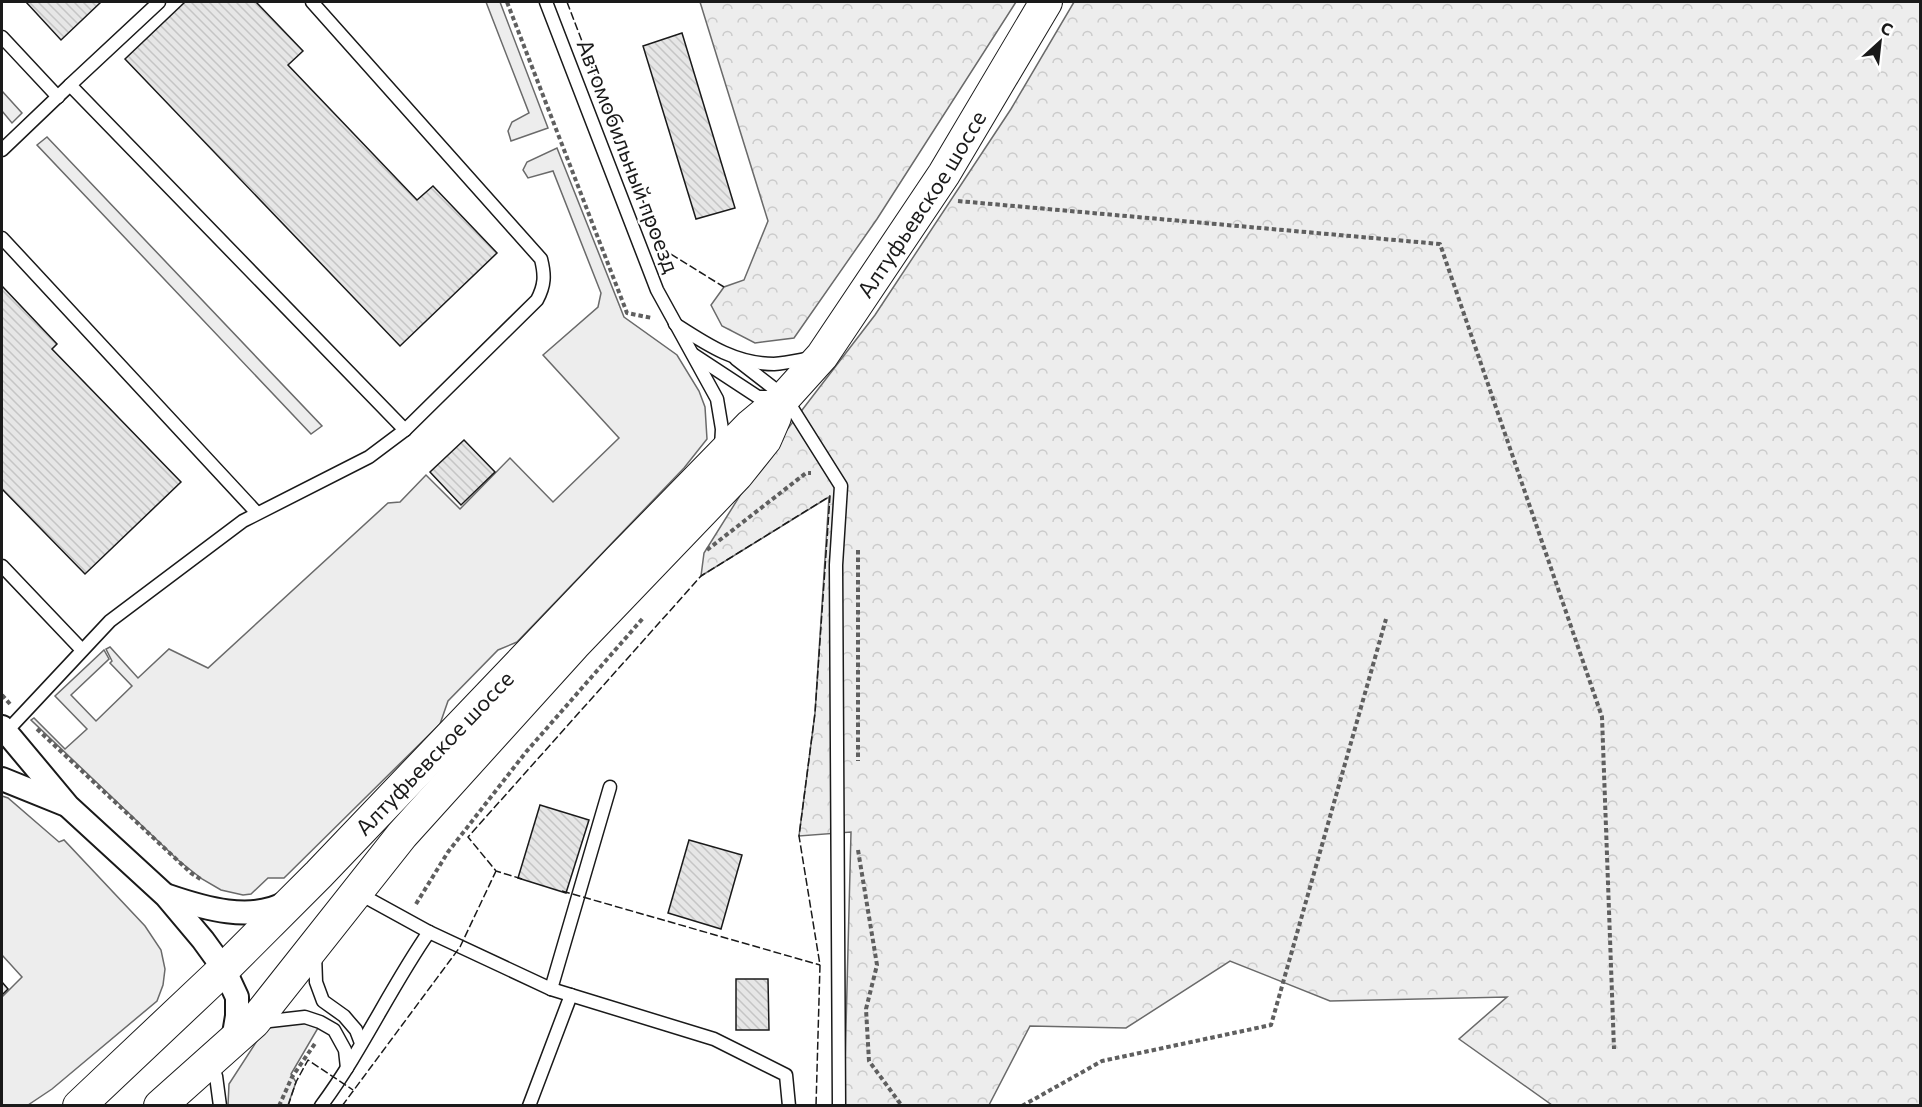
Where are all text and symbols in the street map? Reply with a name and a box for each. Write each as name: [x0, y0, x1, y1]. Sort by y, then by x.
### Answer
north arrow: [1850, 12, 1910, 72]
text: С: [1878, 17, 1896, 39]
street label: Автомобильный проезд: [571, 35, 686, 276]
street label: Алтуфьевское шоссе: [851, 105, 992, 302]
street label: Алтуфьевское шоссе: [349, 665, 519, 841]

